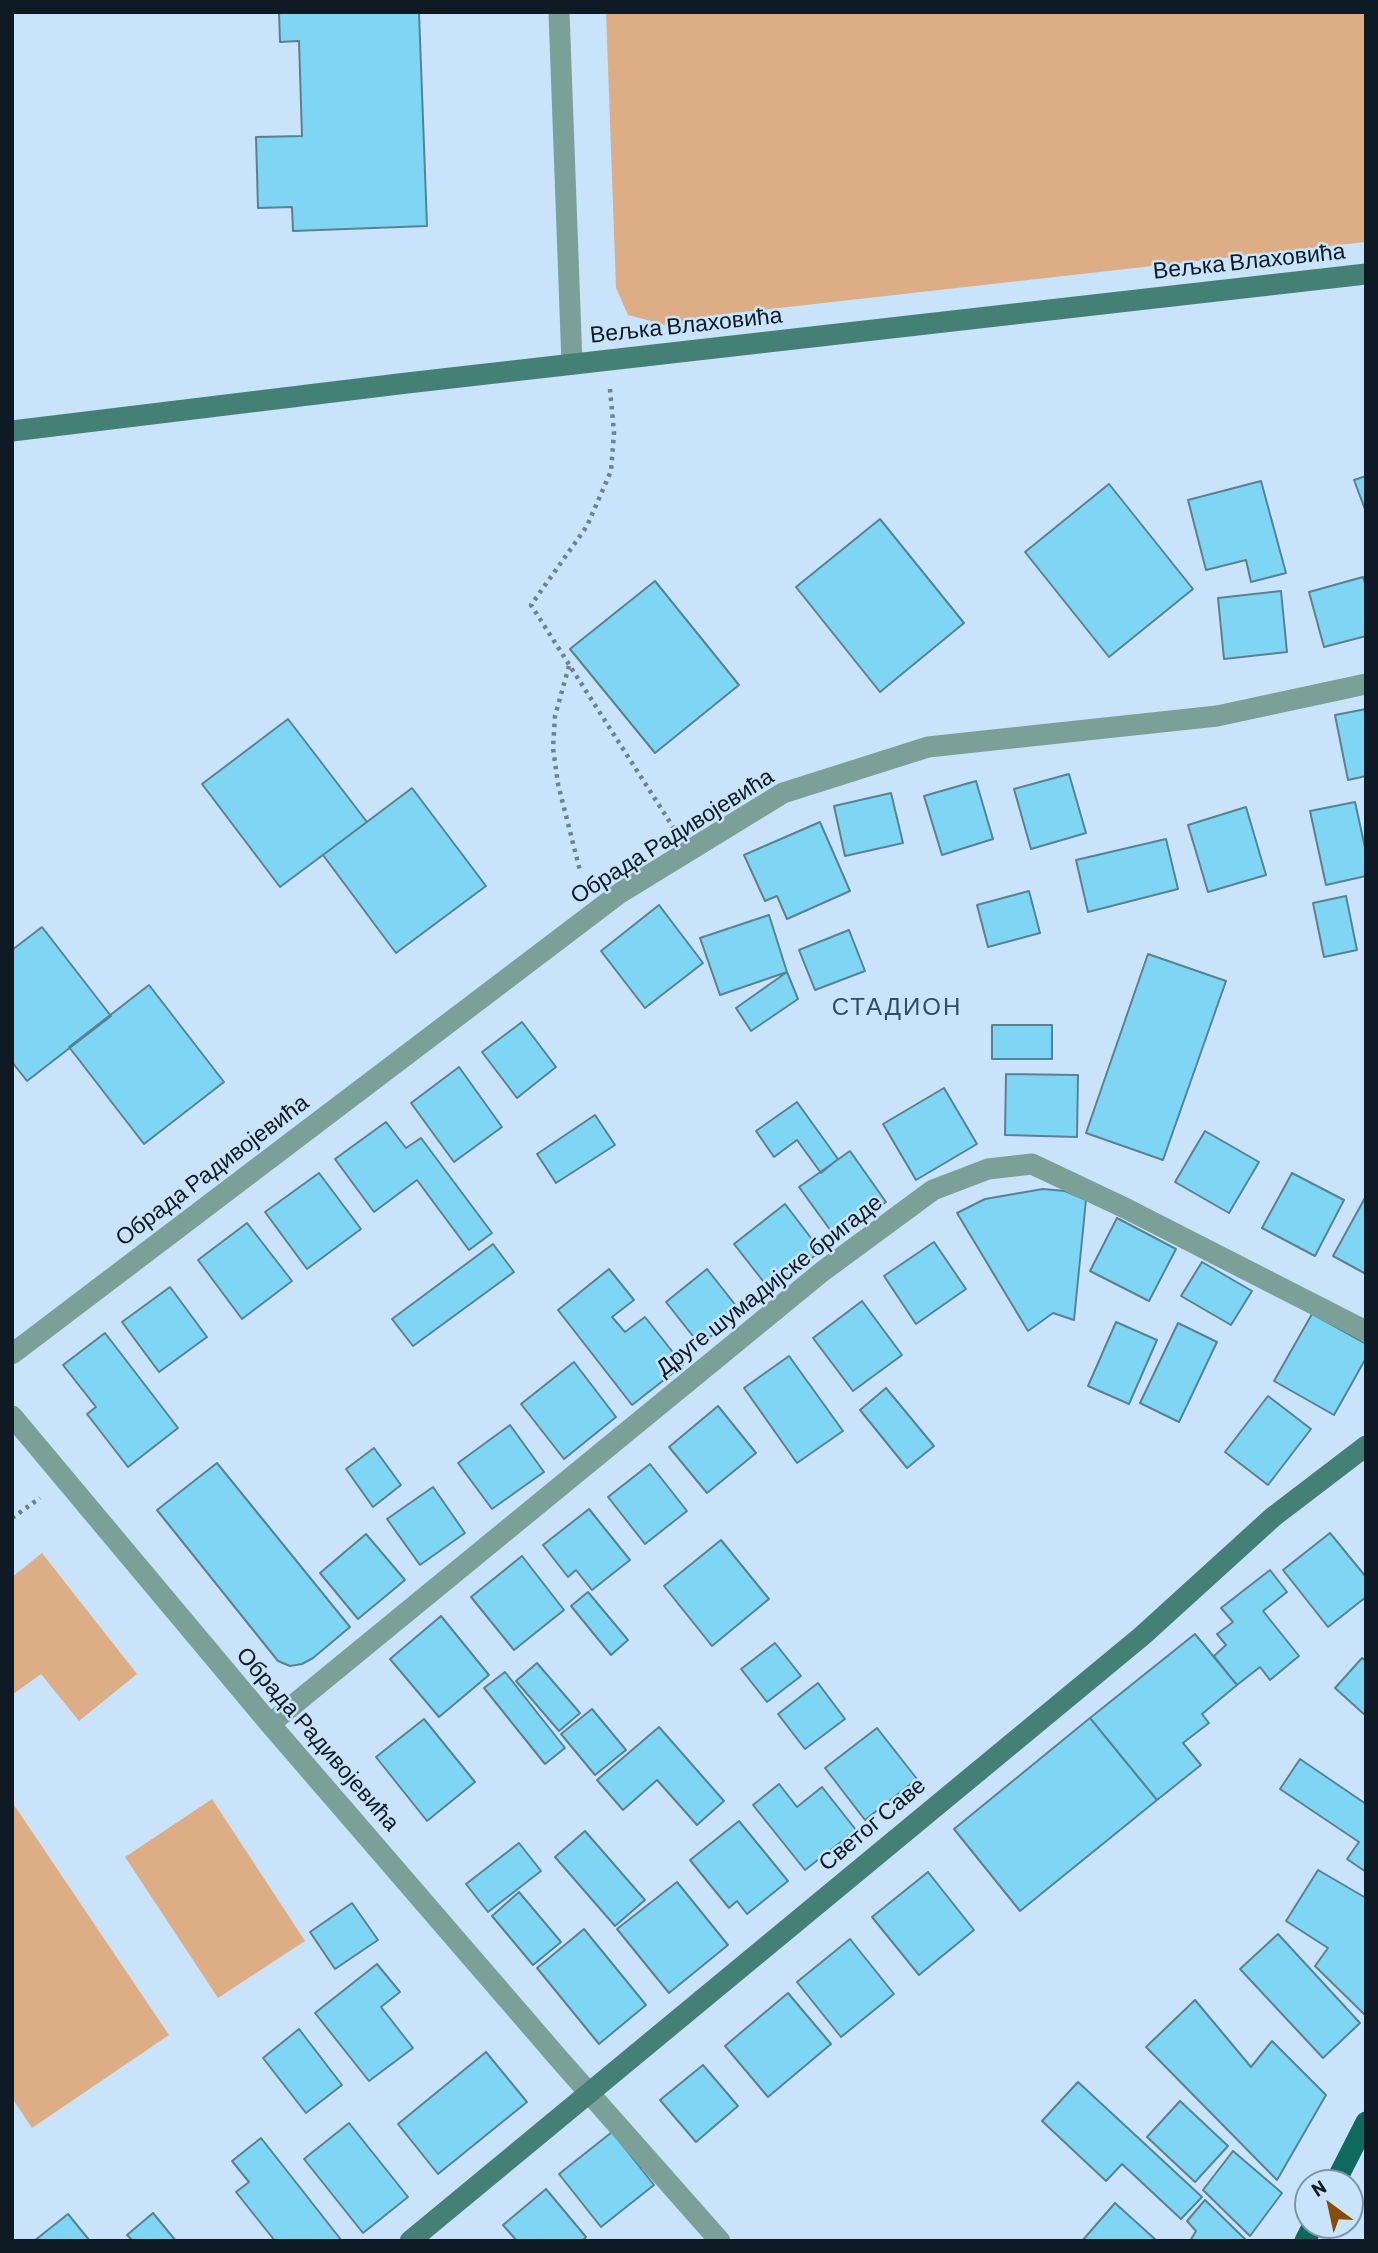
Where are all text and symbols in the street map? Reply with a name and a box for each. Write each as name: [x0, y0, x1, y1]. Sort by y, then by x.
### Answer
street label: Вељка Влаховића: [1152, 237, 1346, 285]
street label: Вељка Влаховића: [589, 301, 783, 349]
street label: Обрада Радивојевића: [565, 762, 779, 910]
district label: СТАДИОН: [833, 993, 961, 1021]
street label: Обрада Радивојевића: [110, 1088, 314, 1252]
street label: Друге шумадијске бригаде: [650, 1188, 888, 1382]
street label: Обрада Радивојевића: [231, 1641, 405, 1837]
street label: Светог Саве: [813, 1771, 931, 1877]
north arrow: [1294, 2169, 1364, 2239]
text: N: [1307, 2175, 1330, 2201]

